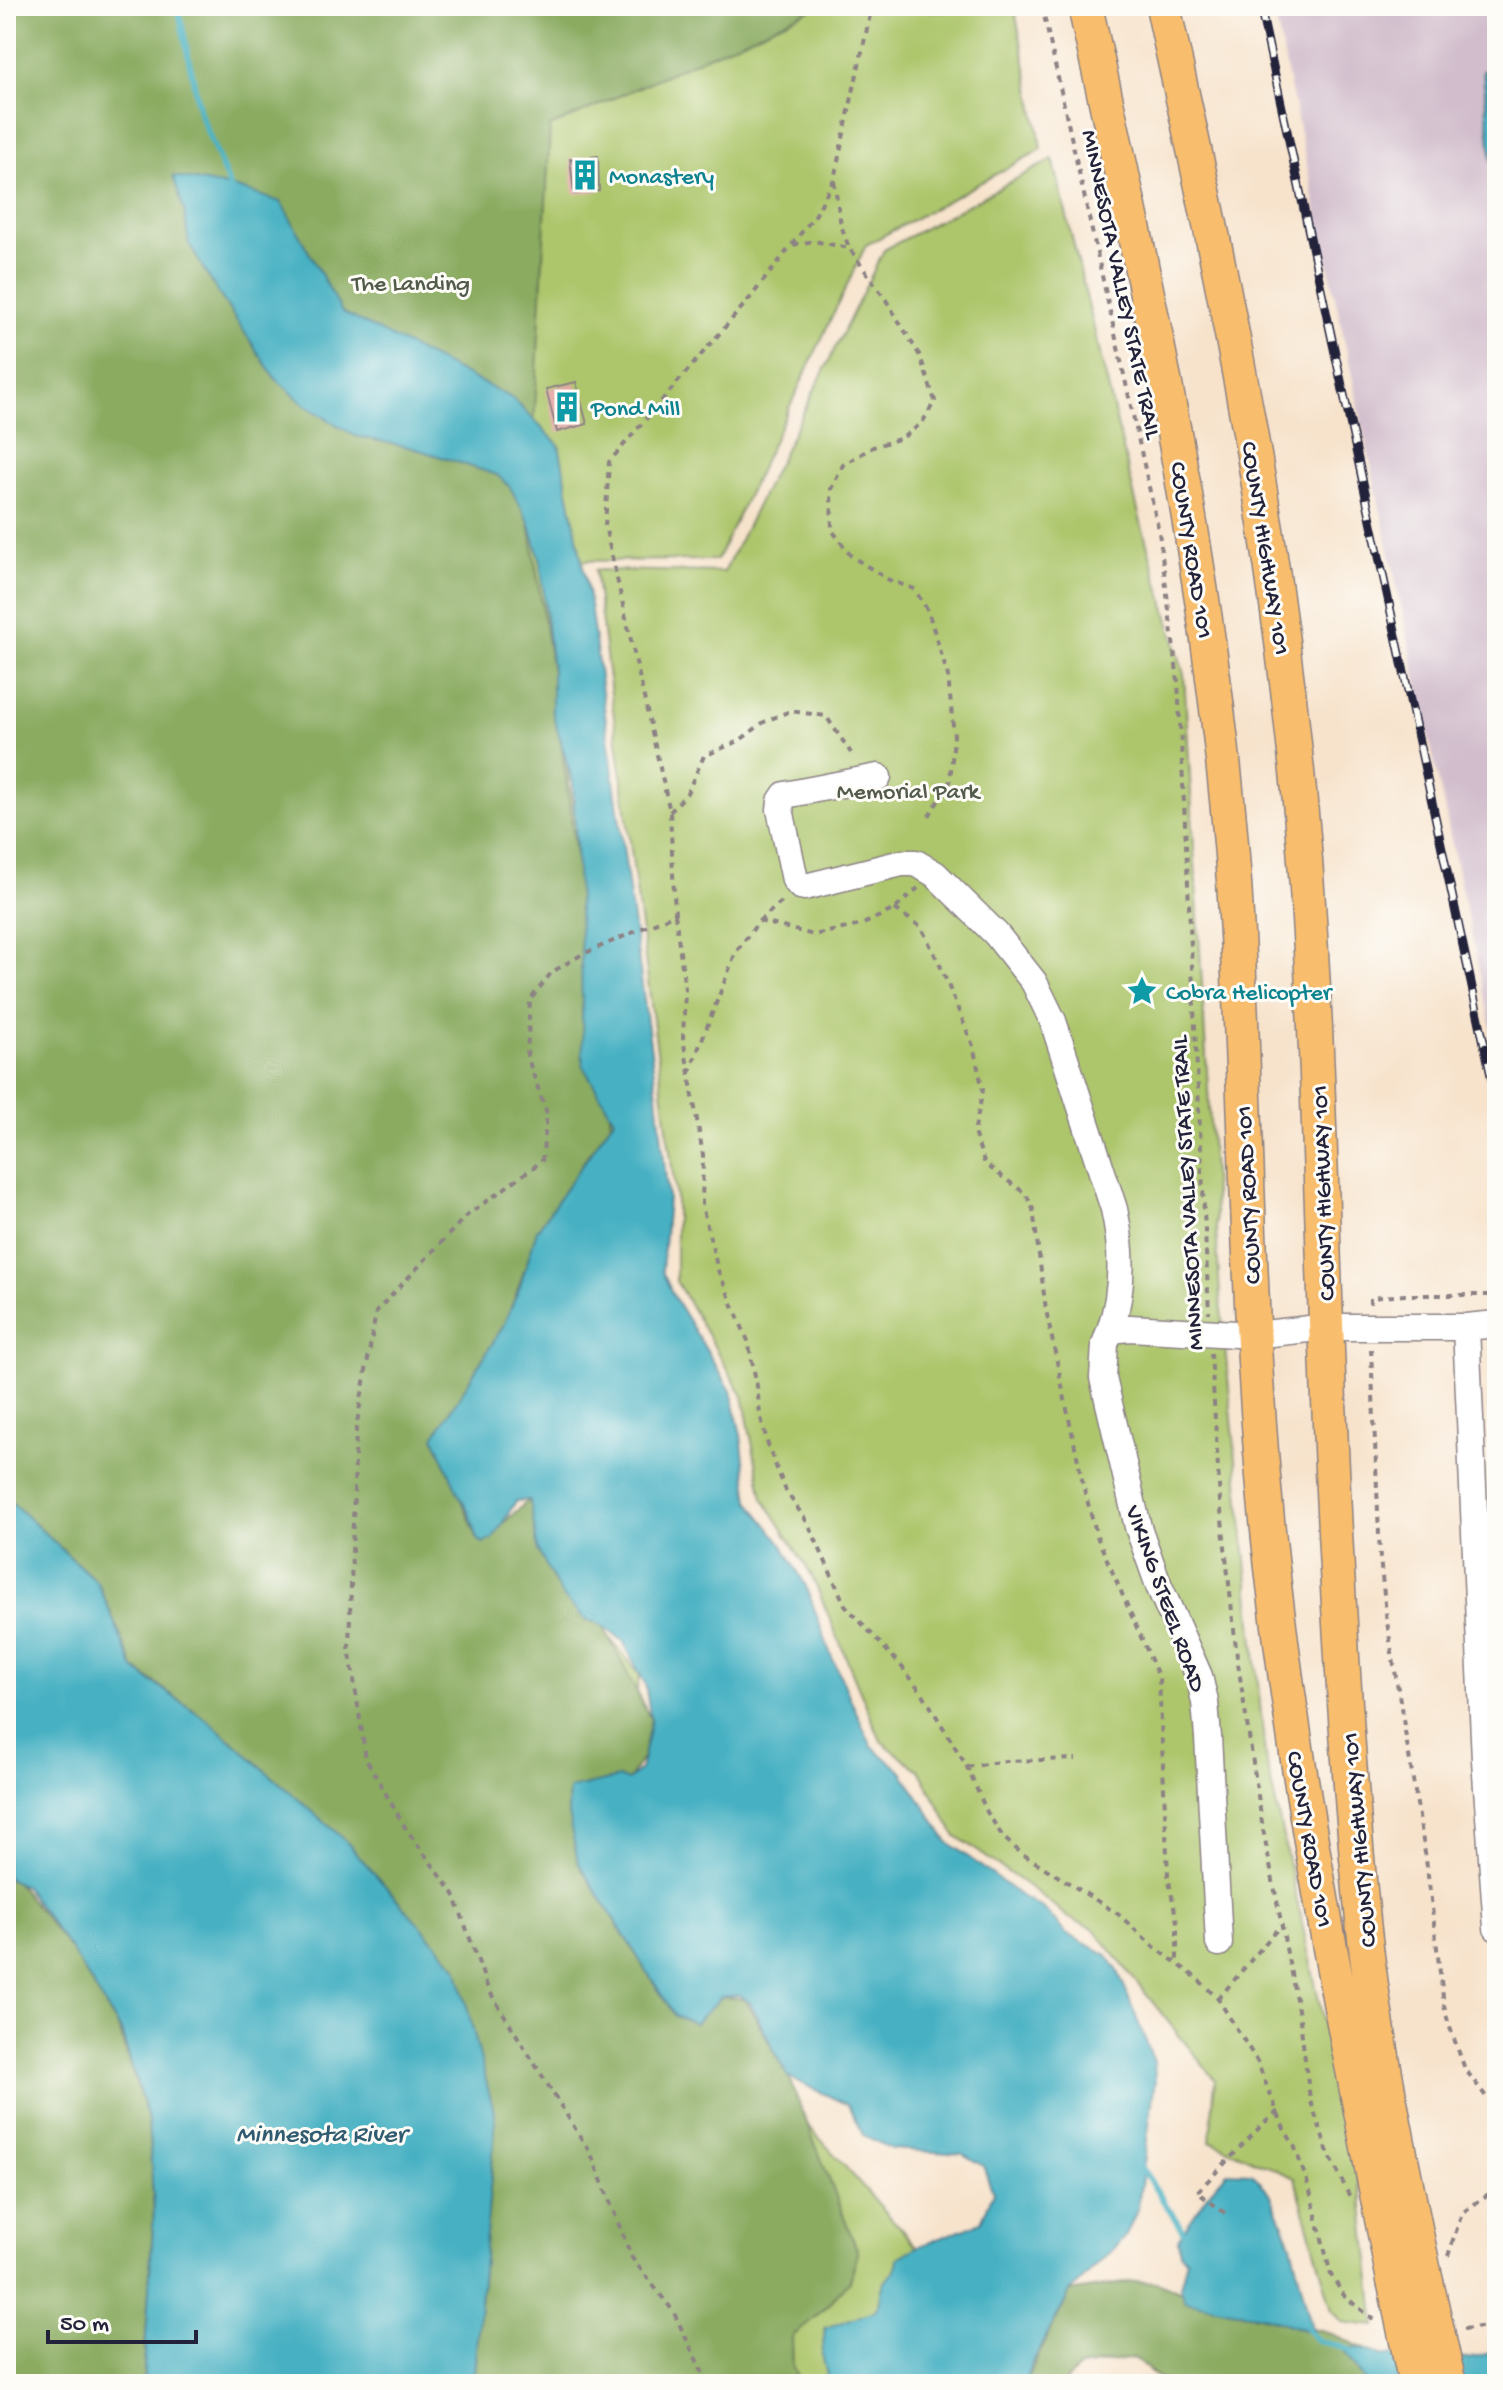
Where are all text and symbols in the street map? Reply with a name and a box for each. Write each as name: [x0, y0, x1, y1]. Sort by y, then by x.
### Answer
street label: MINNESOTA VALLEY STATE TRAIL: [1073, 128, 1167, 443]
building icon: Monastery: [568, 158, 602, 192]
place label: Monastery: [609, 164, 714, 193]
park label: The Landing: [350, 271, 470, 300]
building icon: Pond Mill: [550, 390, 584, 424]
place label: Pond Mill: [590, 396, 680, 425]
street label: COUNTY HIGHWAY 101: [1232, 440, 1295, 657]
street label: COUNTY ROAD 101: [1161, 460, 1218, 641]
park label: Memorial Park: [837, 779, 981, 808]
place icon: Cobra Helicopter: [1125, 974, 1159, 1008]
place label: Cobra Helicopter: [1166, 980, 1334, 1009]
street label: MINNESOTA VALLEY STATE TRAIL: [1167, 1034, 1212, 1351]
street label: COUNTY HIGHWAY 101: [1307, 1085, 1344, 1301]
street label: COUNTY ROAD 101: [1231, 1105, 1270, 1285]
street label: VIKING STEEL ROAD: [1116, 1501, 1211, 1697]
street label: COUNTY HIGHWAY 101: [1338, 1731, 1385, 1948]
street label: COUNTY ROAD 101: [1278, 1749, 1337, 1930]
water label: Minnesota River: [236, 2121, 411, 2152]
scale bar: [48, 2294, 196, 2344]
text: 50 m: [60, 2311, 109, 2340]

